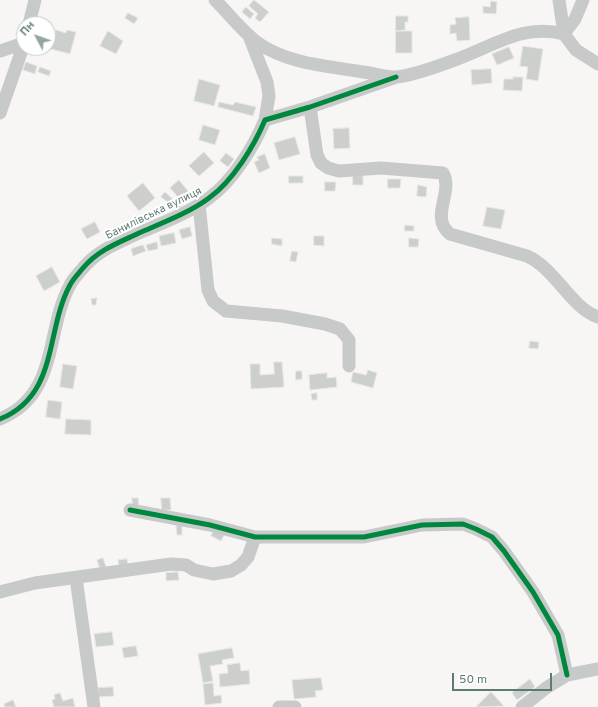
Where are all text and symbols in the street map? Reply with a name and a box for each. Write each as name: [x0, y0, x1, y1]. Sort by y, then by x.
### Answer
north arrow: [16, 16, 56, 56]
text: Пн: [18, 19, 38, 39]
street label: Банилівська вулиця: [104, 185, 204, 243]
scale bar: [454, 665, 554, 691]
text: 50 m: [459, 672, 487, 688]

